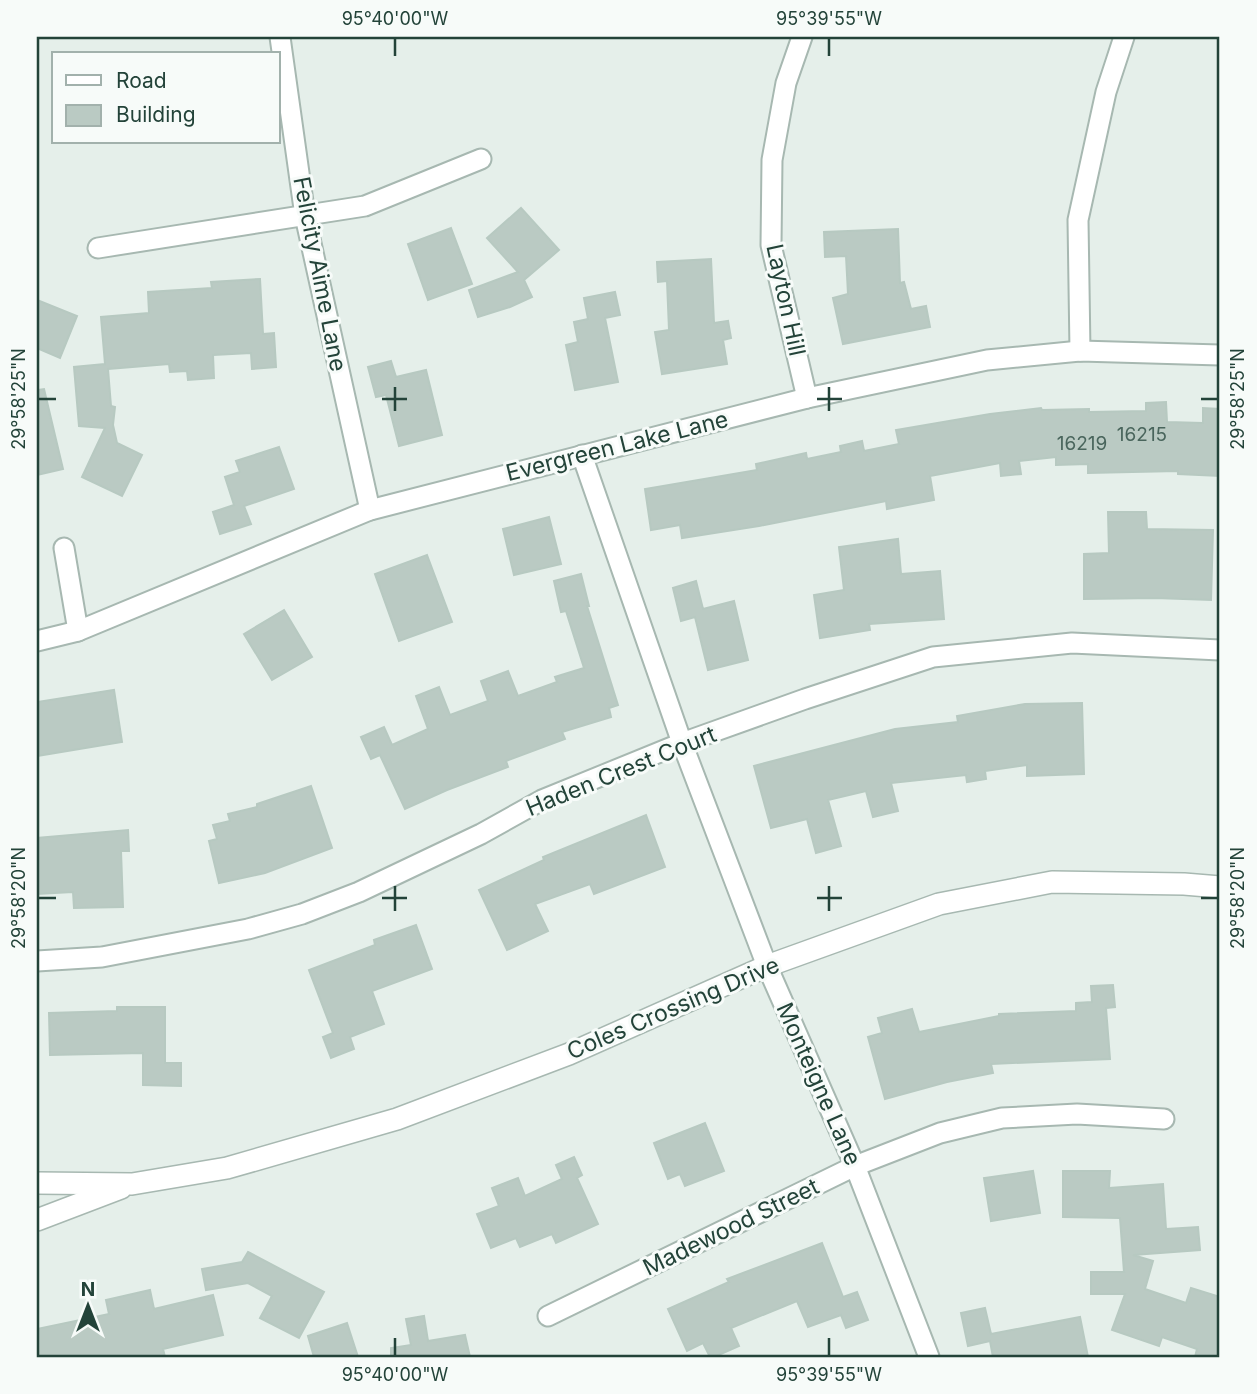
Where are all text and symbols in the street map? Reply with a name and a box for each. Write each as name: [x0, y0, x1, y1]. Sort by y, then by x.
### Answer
text: 95°40'00"W: [342, 8, 449, 29]
text: 95°39'55"W: [776, 8, 882, 29]
legend: [52, 52, 280, 144]
text: Road: [116, 68, 167, 93]
text: Building: [116, 102, 196, 127]
street label: Felicity Aime Lane: [287, 174, 353, 374]
street label: Layton Hill: [760, 241, 812, 359]
text: 29°58'25"N: [8, 348, 29, 450]
text: 29°58'25"N: [1227, 348, 1248, 450]
street label: Evergreen Lake Lane: [503, 405, 731, 487]
house number: 16215: [1117, 423, 1167, 446]
house number: 16219: [1057, 432, 1107, 455]
street label: Haden Crest Court: [522, 720, 721, 822]
text: 29°58'20"N: [8, 847, 29, 949]
text: 29°58'20"N: [1227, 847, 1248, 949]
street label: Coles Crossing Drive: [563, 951, 783, 1065]
street label: Monteigne Lane: [771, 998, 867, 1170]
street label: Madewood Street: [638, 1172, 824, 1282]
north arrow: [52, 1272, 122, 1342]
text: N: [81, 1278, 95, 1301]
text: 95°40'00"W: [342, 1364, 449, 1385]
text: 95°39'55"W: [776, 1364, 882, 1385]

